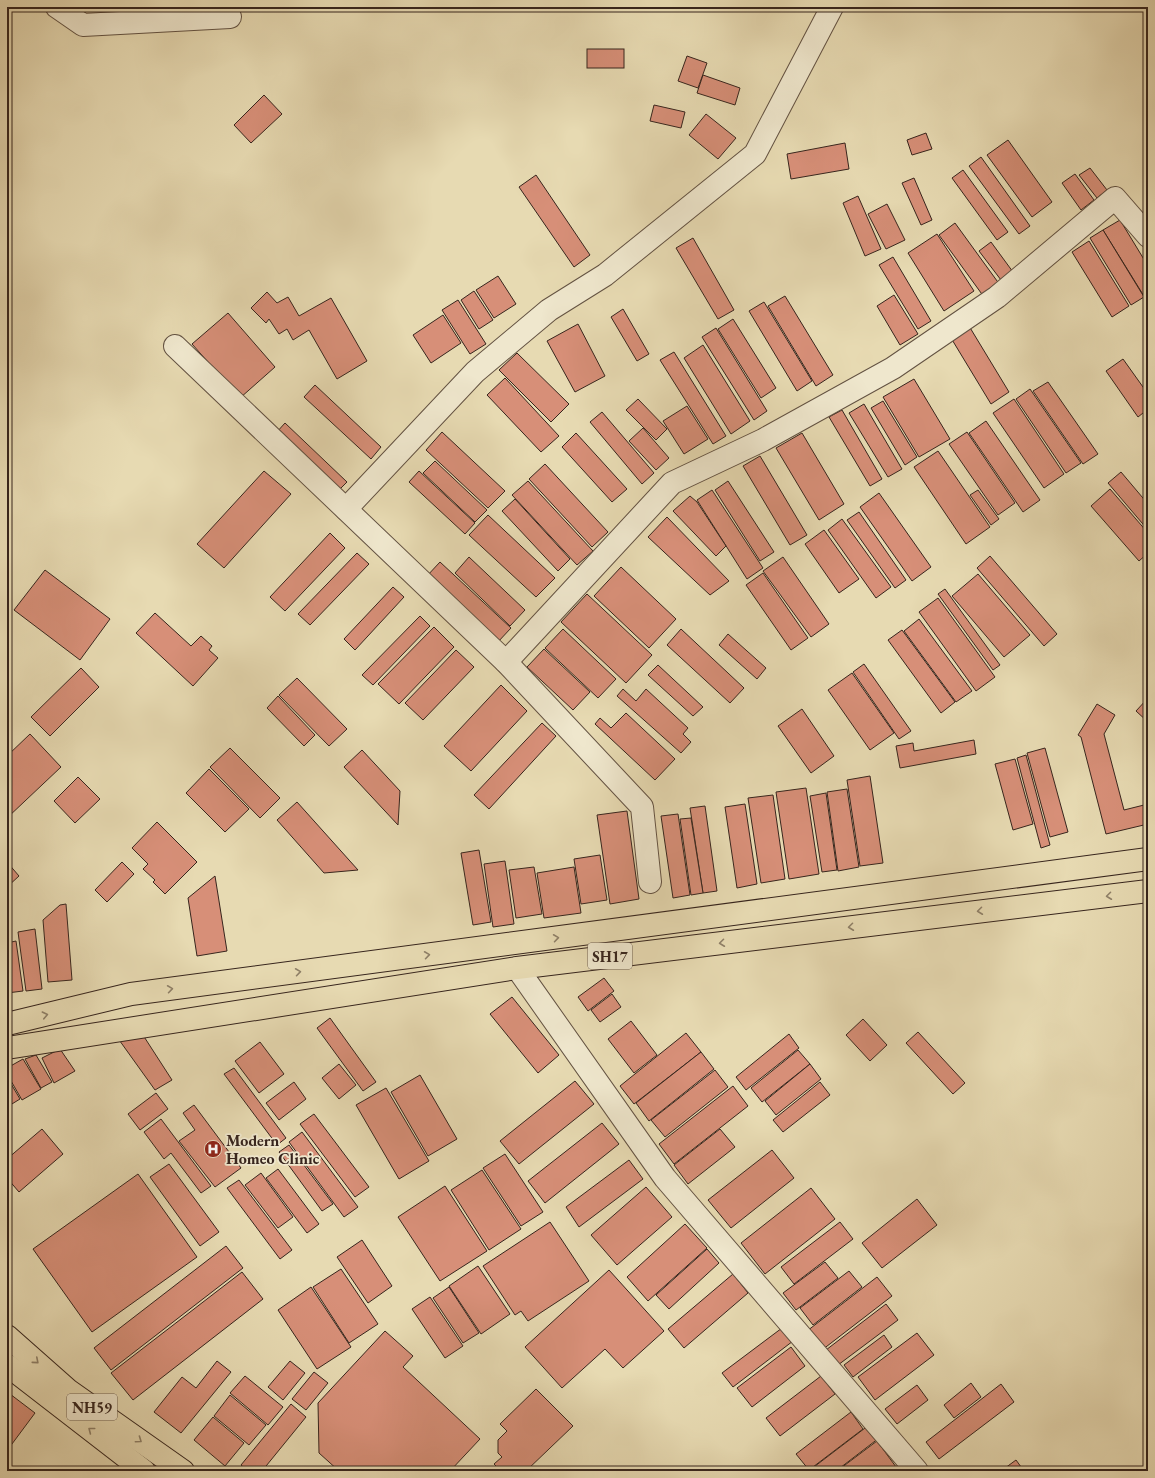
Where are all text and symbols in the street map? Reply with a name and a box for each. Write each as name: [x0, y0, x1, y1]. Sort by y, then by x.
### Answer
one-way arrow: [1106, 891, 1112, 900]
one-way arrow: [977, 907, 983, 916]
one-way arrow: [848, 922, 854, 931]
one-way arrow: [553, 934, 559, 943]
one-way arrow: [719, 938, 725, 947]
road number: SH17: [588, 943, 632, 969]
one-way arrow: [424, 951, 430, 960]
one-way arrow: [295, 968, 302, 977]
one-way arrow: [167, 985, 173, 994]
one-way arrow: [41, 1011, 48, 1020]
place label: Modern Homeo Clinic: [226, 1130, 320, 1169]
hospital icon: Modern Homeo Clinic: [203, 1139, 223, 1159]
one-way arrow: [32, 1357, 39, 1364]
road number: NH59: [67, 1394, 117, 1420]
one-way arrow: [89, 1428, 96, 1435]
one-way arrow: [135, 1435, 142, 1442]

